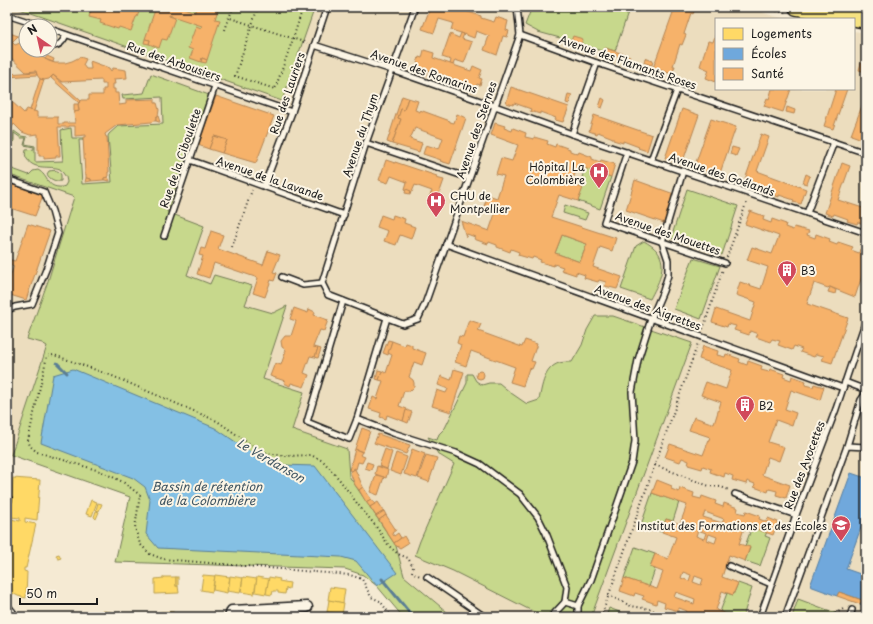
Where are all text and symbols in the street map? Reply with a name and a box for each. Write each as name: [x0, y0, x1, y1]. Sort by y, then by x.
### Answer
north arrow: [18, 18, 58, 58]
legend: [715, 18, 855, 90]
text: N: [24, 20, 41, 39]
text: Logements: [751, 24, 812, 42]
street label: Avenue des Flamants Roses: [557, 31, 699, 93]
street label: Rue des Arbousiers: [125, 37, 223, 85]
text: Écoles: [751, 44, 787, 62]
street label: Avenue des Romarins: [368, 45, 480, 97]
street label: Rue des Lauriers: [265, 50, 309, 136]
text: Santé: [751, 64, 784, 82]
street label: Avenue des Sternes: [451, 79, 501, 181]
street label: Avenue du Thym: [338, 91, 382, 179]
street label: Rue de la Ciboulette: [155, 106, 205, 210]
street label: Avenue des Goélands: [667, 148, 777, 200]
street label: Avenue de la Lavande: [214, 152, 326, 204]
place label: Hôpital La Colombière: [525, 158, 585, 188]
hospital icon: Hôpital La Colombière: [588, 161, 610, 189]
place label: CHU de Montpellier: [450, 187, 509, 217]
hospital icon: CHU de Montpellier: [425, 190, 447, 218]
street label: Avenue des Mouettes: [613, 207, 723, 259]
building icon: B3: [776, 259, 798, 287]
place label: B3: [801, 262, 816, 279]
street label: Avenue des Aigrettes: [592, 280, 704, 334]
building icon: B2: [734, 394, 756, 422]
place label: B2: [759, 397, 773, 414]
street label: Rue des Avocettes: [779, 418, 829, 512]
water label: Le Verdanson: [234, 433, 309, 487]
water label: Bassin de rétention de la Colombière: [152, 477, 263, 509]
school or university icon: Institut des Formations et des Écoles: [830, 514, 852, 542]
place label: Institut des Formations et des Écoles: [637, 517, 827, 534]
scale bar: [20, 580, 97, 606]
text: 50 m: [26, 584, 57, 602]

